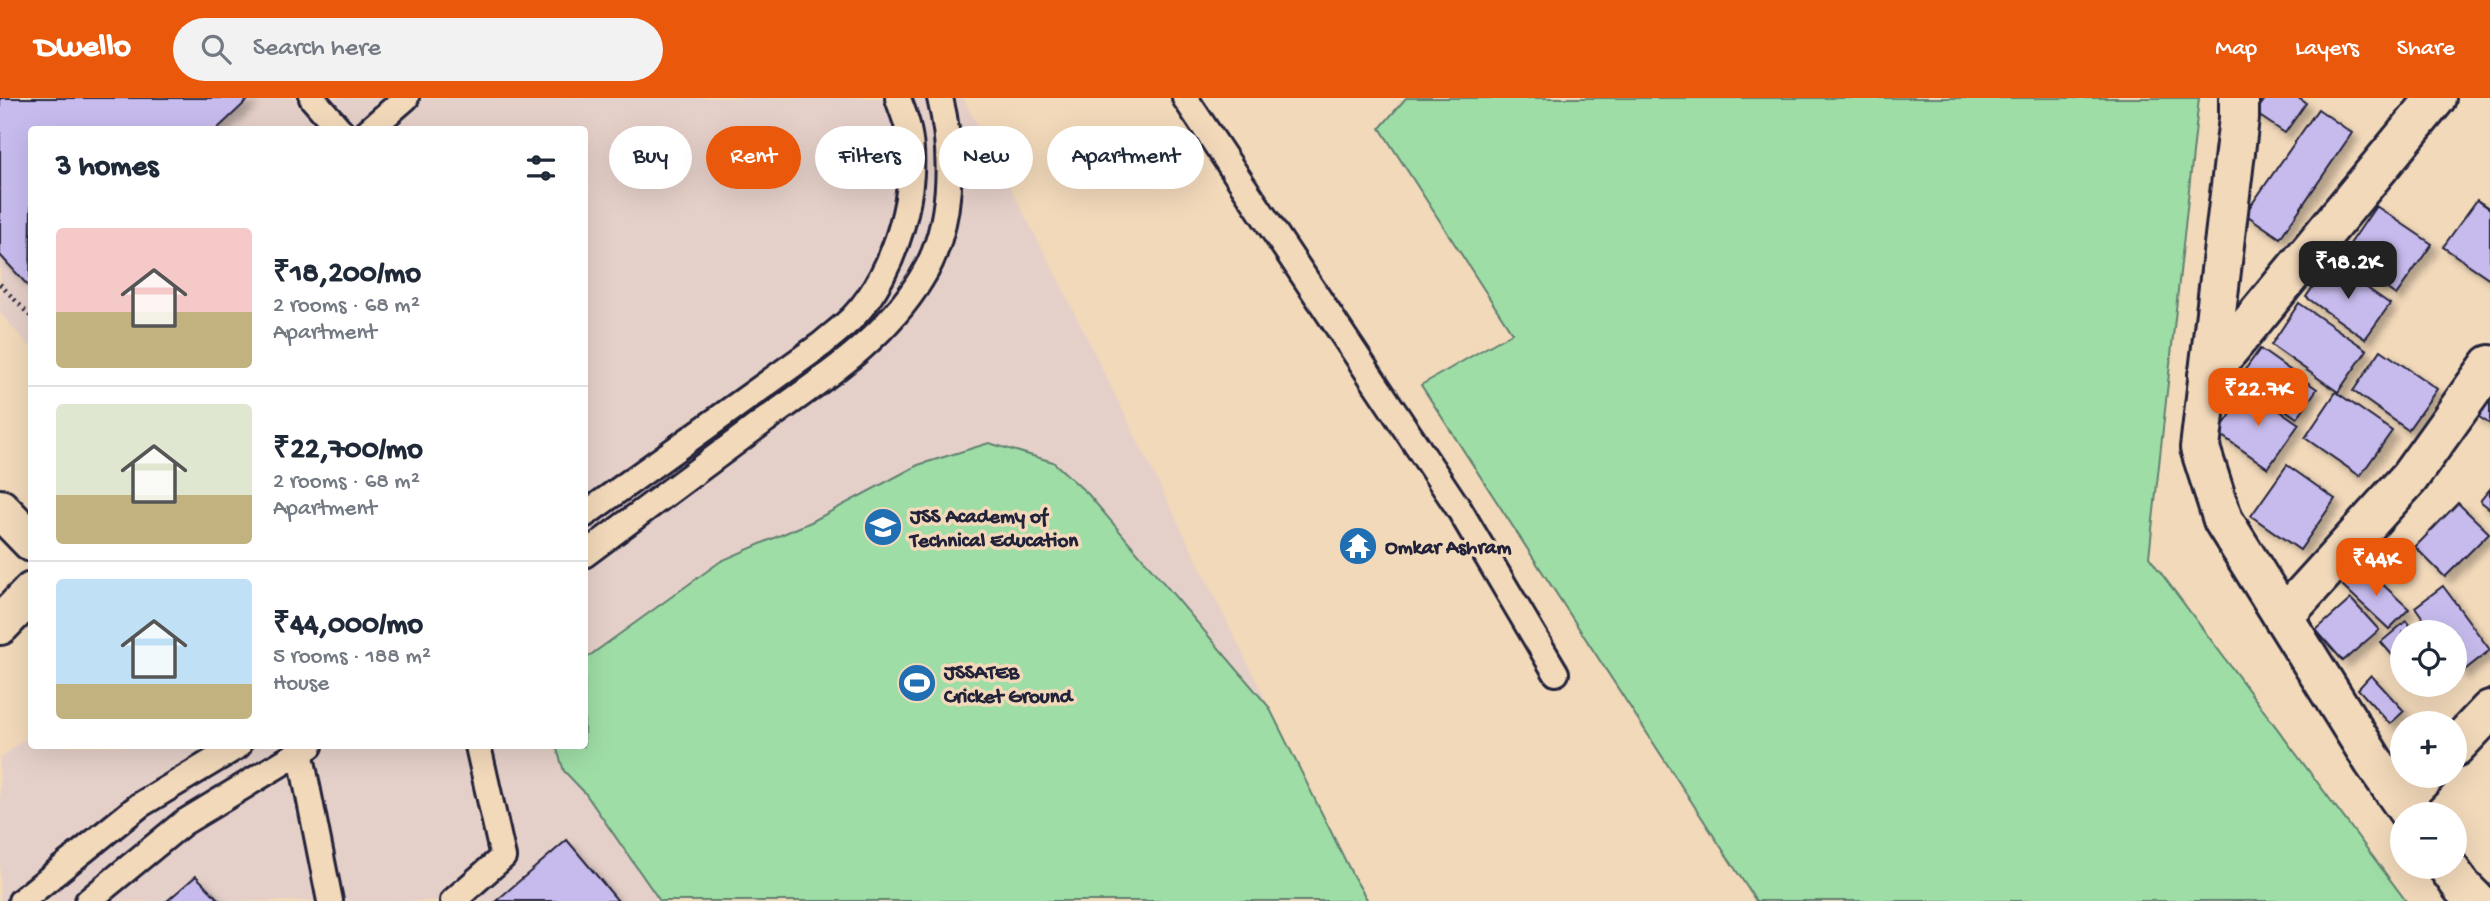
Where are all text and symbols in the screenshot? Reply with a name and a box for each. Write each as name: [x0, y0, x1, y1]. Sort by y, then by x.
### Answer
search box: [173, 18, 663, 81]
text: Dwello: [35, 30, 131, 68]
icon: search: [197, 30, 235, 68]
text: Search here: [253, 34, 381, 65]
text: Map: [2215, 35, 2257, 64]
text: Layers: [2295, 35, 2359, 64]
text: Share: [2397, 35, 2455, 64]
chip: Buy: [609, 126, 692, 189]
chip: Rent: [706, 126, 801, 189]
chip: Filters: [815, 126, 925, 189]
chip: New: [939, 126, 1033, 189]
chip: Apartment: [1047, 126, 1204, 189]
icon: filters: [522, 149, 560, 187]
text: 3 homes: [56, 151, 158, 186]
pin: ₹18.2K: [2291, 242, 2405, 301]
text: ₹18.2K: [2315, 250, 2381, 277]
icon: home: [112, 256, 196, 340]
text: ₹18,200/mo: [273, 258, 421, 293]
text: 2 rooms · 68 m²: [273, 293, 420, 320]
text: Apartment: [273, 320, 377, 347]
pin: ₹22.7K: [2201, 368, 2315, 428]
text: ₹22.7K: [2224, 377, 2292, 404]
icon: home: [112, 432, 196, 516]
text: ₹22,700/mo: [273, 434, 423, 469]
text: 2 rooms · 68 m²: [273, 469, 420, 496]
text: Apartment: [273, 496, 377, 523]
school or university icon: JSS Academy of Technical Education: [862, 506, 904, 548]
place label: JSS Academy of Technical Education: [908, 506, 1079, 555]
temple icon: Omkar Ashram: [1337, 525, 1379, 567]
place label: Omkar Ashram: [1385, 537, 1511, 562]
pin: ₹44K: [2335, 538, 2417, 598]
text: ₹44K: [2352, 547, 2400, 574]
icon: home: [112, 607, 196, 691]
text: ₹44,000/mo: [273, 609, 423, 644]
map controls: [2390, 620, 2467, 879]
button: locate: [2390, 620, 2467, 697]
text: 5 rooms · 188 m²: [273, 644, 431, 671]
sports icon: JSSATEB Cricket Ground: [896, 662, 938, 704]
place label: JSSATEB Cricket Ground: [943, 662, 1075, 711]
text: House: [273, 671, 329, 698]
button: +: [2390, 711, 2467, 788]
button: −: [2390, 802, 2467, 879]

